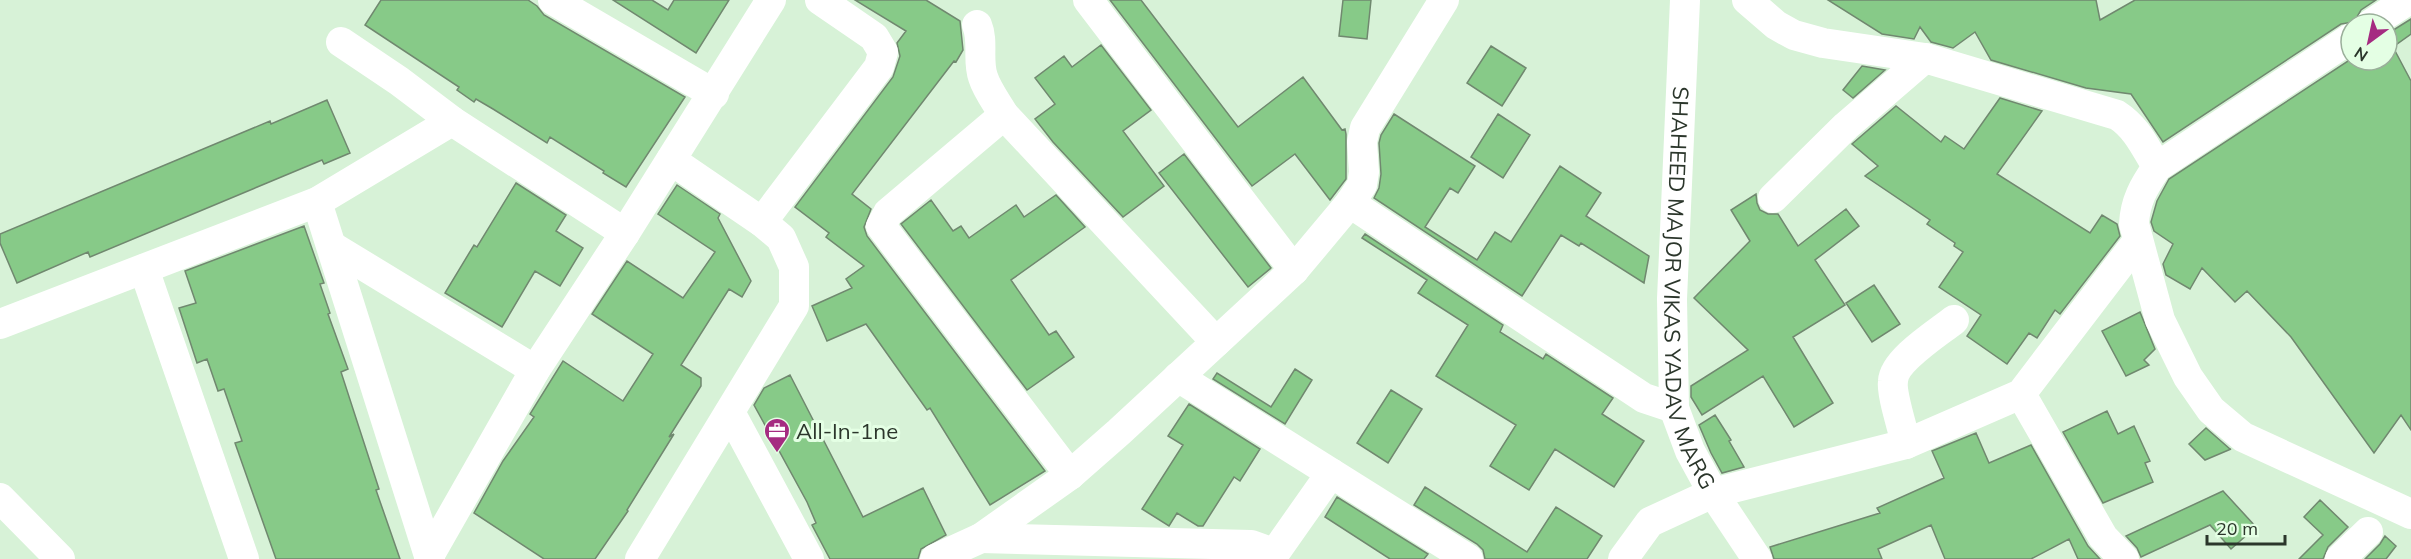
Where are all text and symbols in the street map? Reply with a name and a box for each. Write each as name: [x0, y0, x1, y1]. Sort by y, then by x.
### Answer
north arrow: [2339, 12, 2399, 72]
text: N: [2350, 43, 2371, 66]
street label: SHAHEED MAJOR VIKAS YADAV MARG: [1658, 86, 1722, 494]
office icon: All-In-1ne: [762, 416, 792, 454]
place label: All-In-1ne: [796, 417, 898, 445]
scale bar: [2207, 508, 2285, 546]
text: 20 m: [2216, 517, 2258, 540]

